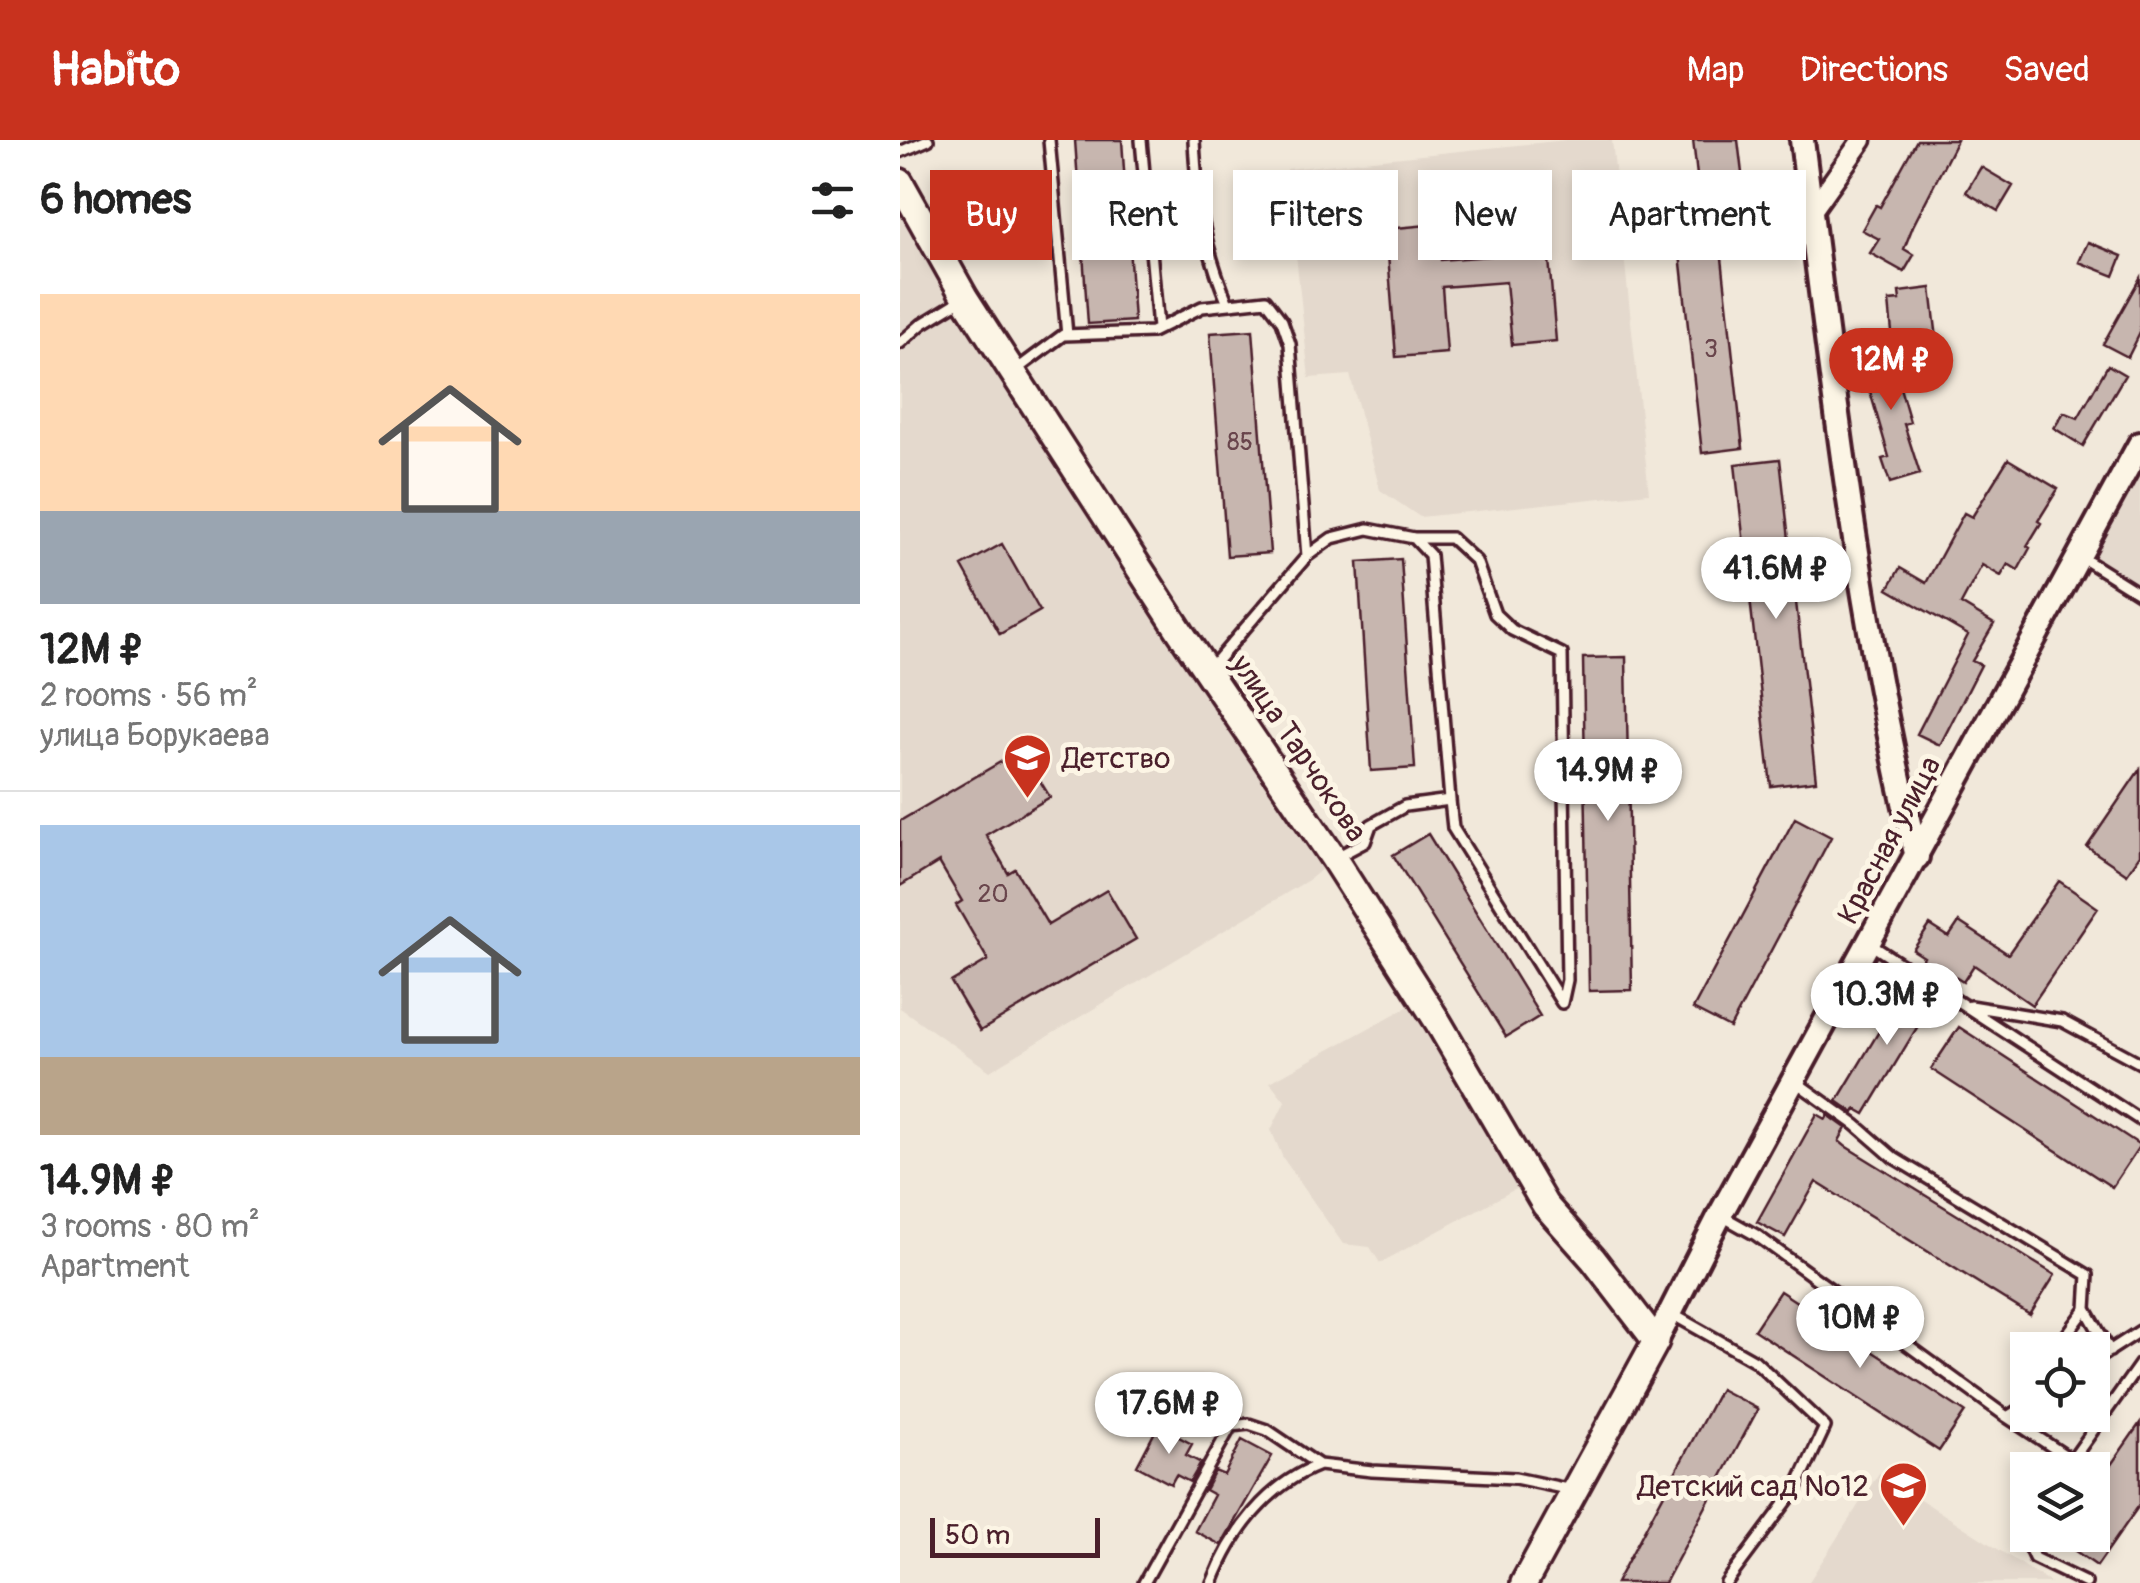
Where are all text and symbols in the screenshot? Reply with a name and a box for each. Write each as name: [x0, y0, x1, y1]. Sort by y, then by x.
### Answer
text: Habito: [50, 40, 180, 100]
text: Map: [1687, 48, 1745, 92]
text: Directions: [1800, 48, 1948, 92]
text: Saved: [2003, 48, 2090, 92]
chip: Buy: [930, 170, 1052, 260]
chip: Rent: [1072, 170, 1213, 260]
chip: Filters: [1233, 170, 1398, 260]
chip: New: [1418, 170, 1552, 260]
chip: Apartment: [1572, 170, 1806, 260]
icon: filters: [805, 173, 860, 228]
text: 6 homes: [40, 174, 191, 226]
pin: 12M ₽: [1821, 328, 1961, 413]
house number: 3: [1704, 334, 1718, 365]
text: 12M ₽: [1851, 340, 1931, 380]
icon: home: [360, 359, 540, 539]
house number: 85: [1227, 427, 1253, 458]
pin: 41.6M ₽: [1684, 537, 1868, 622]
text: 41.6M ₽: [1723, 549, 1829, 589]
text: 12M ₽: [40, 624, 144, 676]
street label: улица Тарчокова: [1222, 647, 1375, 849]
text: 2 rooms · 56 m²: [40, 676, 258, 716]
text: улица Борукаева: [40, 716, 270, 756]
school or university icon: Детство: [1001, 732, 1053, 800]
pin: 14.9M ₽: [1516, 739, 1700, 824]
place label: Детство: [1061, 740, 1170, 777]
street label: Красная улица: [1830, 750, 1949, 931]
text: 14.9M ₽: [1556, 751, 1660, 791]
house number: 20: [977, 879, 1009, 910]
icon: home: [360, 890, 540, 1070]
pin: 10.3M ₽: [1795, 963, 1979, 1048]
text: 10.3M ₽: [1833, 975, 1941, 1015]
text: 14.9M ₽: [40, 1155, 176, 1207]
text: 3 rooms · 80 m²: [40, 1207, 260, 1247]
text: Apartment: [40, 1247, 189, 1287]
pin: 10M ₽: [1790, 1286, 1930, 1371]
text: 10M ₽: [1818, 1298, 1902, 1338]
map controls: [2010, 1332, 2110, 1552]
button: locate: [2010, 1332, 2110, 1432]
pin: 17.6M ₽: [1077, 1372, 1261, 1457]
text: 17.6M ₽: [1117, 1384, 1221, 1424]
button: layers: [2010, 1452, 2110, 1552]
school or university icon: Детский сад №12: [1878, 1460, 1930, 1528]
place label: Детский сад №12: [1637, 1468, 1869, 1505]
scale bar: [930, 1513, 1100, 1558]
text: 50 m: [945, 1518, 1010, 1553]

